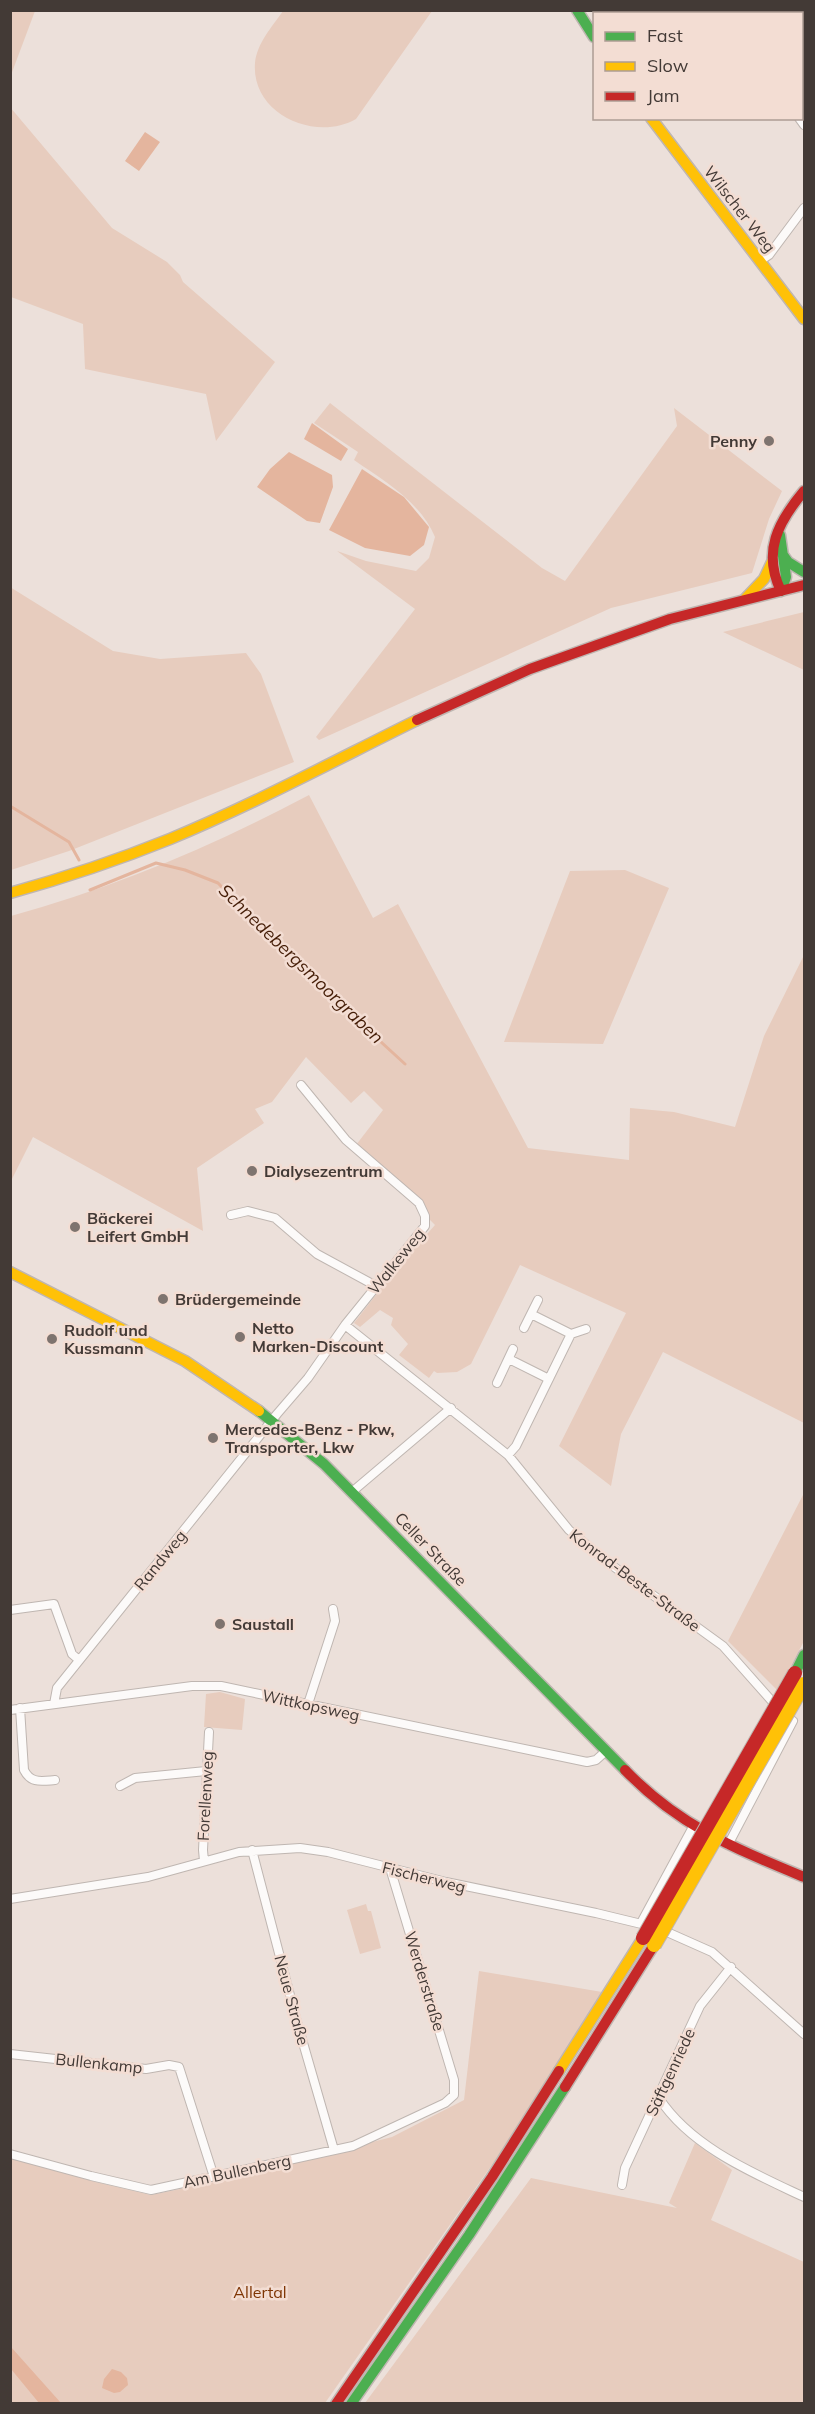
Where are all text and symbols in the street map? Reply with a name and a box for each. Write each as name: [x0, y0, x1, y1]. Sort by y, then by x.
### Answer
legend: [593, 12, 803, 120]
text: Fast: [647, 24, 683, 47]
text: Slow: [647, 54, 689, 77]
text: Jam: [647, 84, 680, 107]
street label: Wilscher Weg: [700, 162, 780, 256]
place label: Penny: [710, 431, 757, 451]
marker: Penny: [762, 434, 776, 448]
water label: Schnedebergsmoorgraben: [214, 879, 389, 1048]
place label: Dialysezentrum: [264, 1161, 383, 1181]
marker: Dialysezentrum: [245, 1164, 259, 1178]
place label: Bäckerei Leifert GmbH: [87, 1208, 189, 1246]
marker: Bäckerei Leifert GmbH: [68, 1220, 82, 1234]
street label: Walkeweg: [363, 1224, 429, 1298]
place label: Brüdergemeinde: [175, 1289, 301, 1309]
marker: Brüdergemeinde: [156, 1292, 170, 1306]
place label: Netto Marken-Discount: [252, 1318, 383, 1356]
place label: Rudolf und Kussmann: [64, 1320, 148, 1358]
marker: Netto Marken-Discount: [233, 1330, 247, 1344]
marker: Rudolf und Kussmann: [45, 1332, 59, 1346]
place label: Mercedes-Benz - Pkw, Transporter, Lkw: [225, 1419, 394, 1457]
marker: Mercedes-Benz - Pkw, Transporter, Lkw: [206, 1431, 220, 1445]
street label: Celler Straße: [391, 1508, 471, 1590]
street label: Konrad-Beste-Straße: [566, 1524, 704, 1636]
street label: Randweg: [130, 1526, 190, 1594]
place label: Saustall: [232, 1614, 294, 1634]
marker: Saustall: [213, 1617, 227, 1631]
street label: Wittkopsweg: [260, 1685, 362, 1725]
street label: Forellenweg: [193, 1751, 217, 1841]
street label: Fischerweg: [380, 1857, 468, 1897]
street label: Werderstraße: [400, 1929, 450, 2033]
street label: Neue Straße: [270, 1953, 314, 2047]
street label: Säftgenriede: [641, 2025, 699, 2119]
street label: Bullenkamp: [55, 2048, 143, 2078]
street label: Am Bullenberg: [181, 2150, 293, 2192]
park label: Allertal: [233, 2282, 287, 2302]

